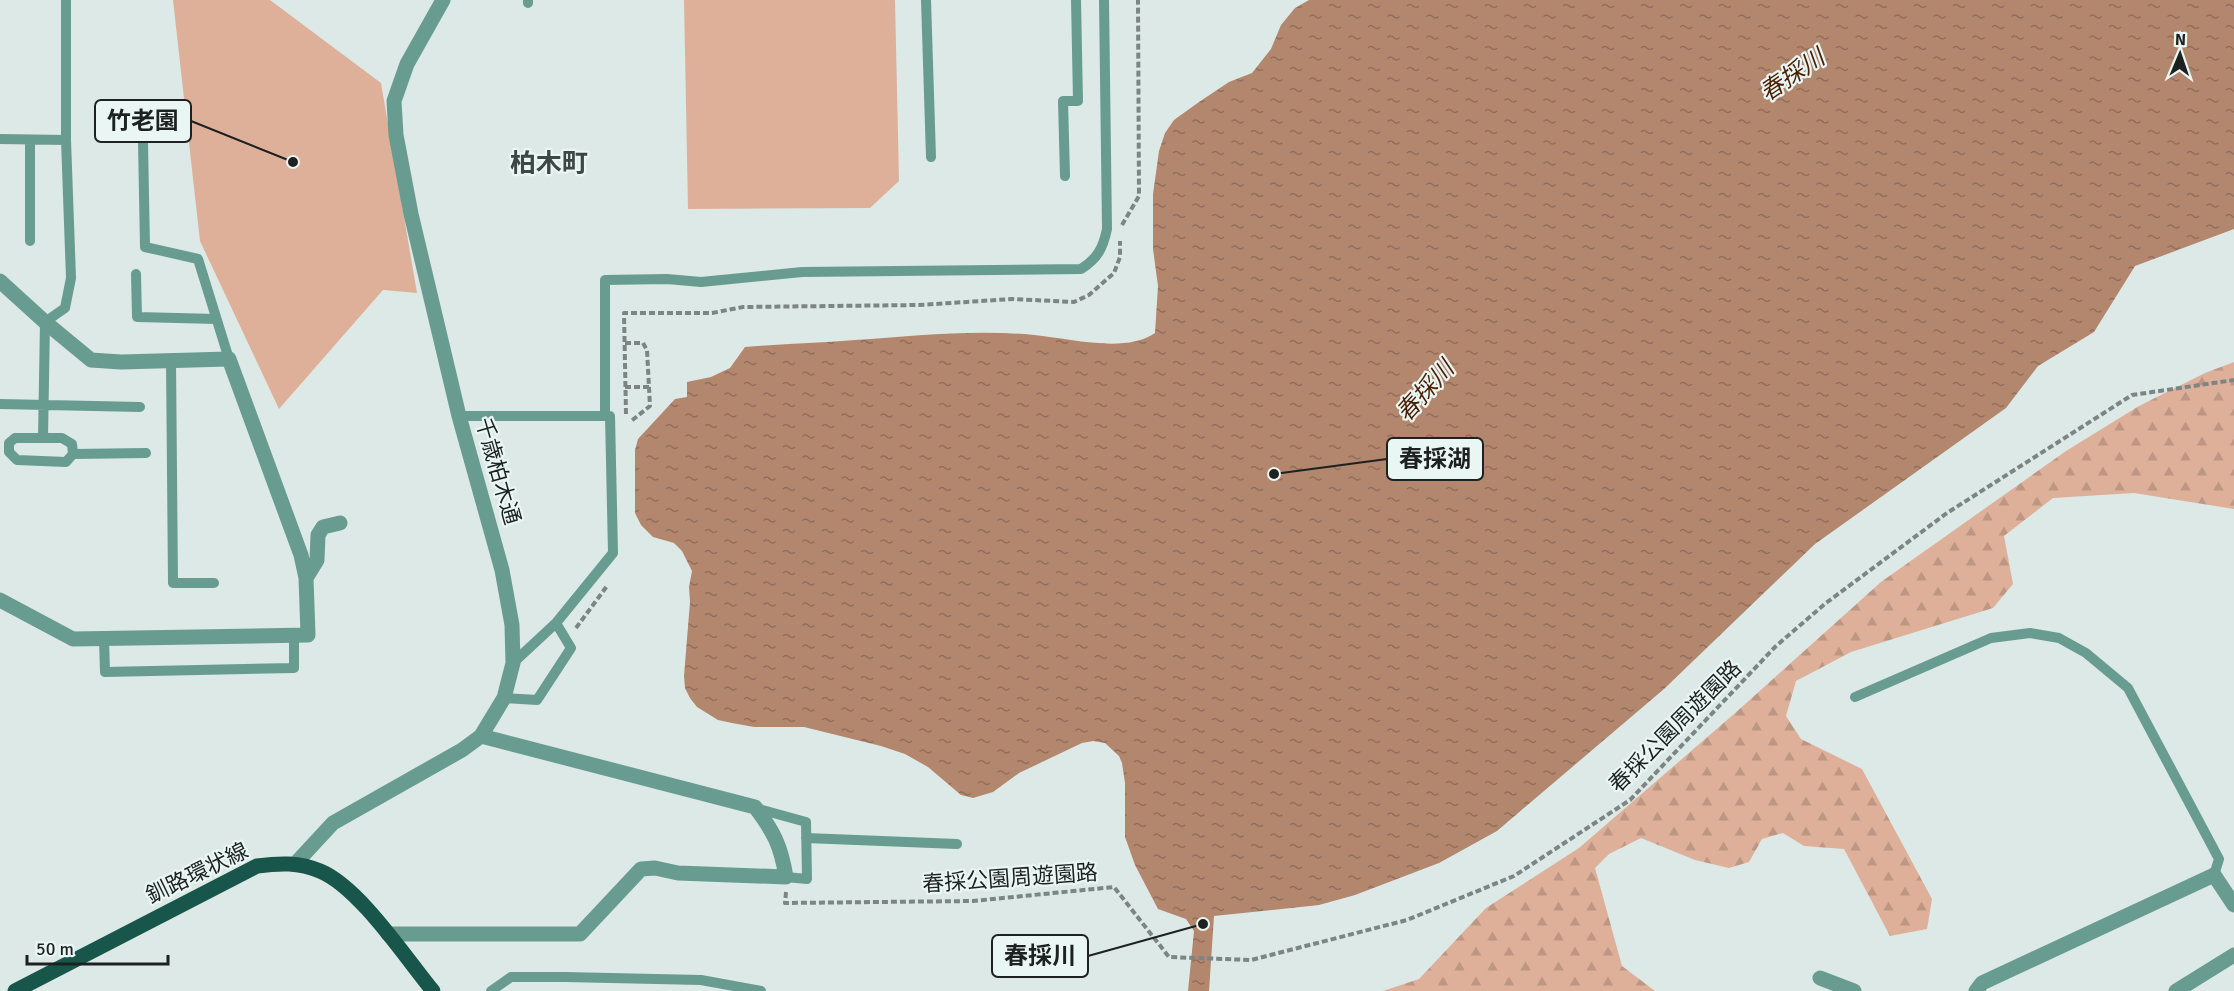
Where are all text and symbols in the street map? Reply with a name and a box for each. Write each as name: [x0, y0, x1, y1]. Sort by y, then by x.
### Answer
north arrow: [2150, 24, 2210, 84]
text: N: [2175, 30, 2186, 50]
water label: 春採川: [1754, 41, 1833, 108]
callout: 竹老園: [95, 100, 191, 142]
text: 竹老園: [107, 106, 179, 136]
district label: 柏木町: [510, 148, 588, 180]
water label: 春採川: [1390, 352, 1462, 428]
street label: 千歳柏木通: [470, 414, 526, 528]
callout: 春採湖: [1387, 438, 1483, 480]
text: 春採湖: [1399, 444, 1471, 474]
street label: 春採公園周遊園路: [1603, 654, 1747, 798]
street label: 釧路環状線: [142, 837, 252, 909]
street label: 春採公園周遊園路: [921, 858, 1099, 898]
scale bar: [27, 928, 168, 966]
callout: 春採川: [992, 935, 1088, 977]
text: 50 m: [36, 938, 74, 960]
text: 春採川: [1004, 941, 1076, 971]

